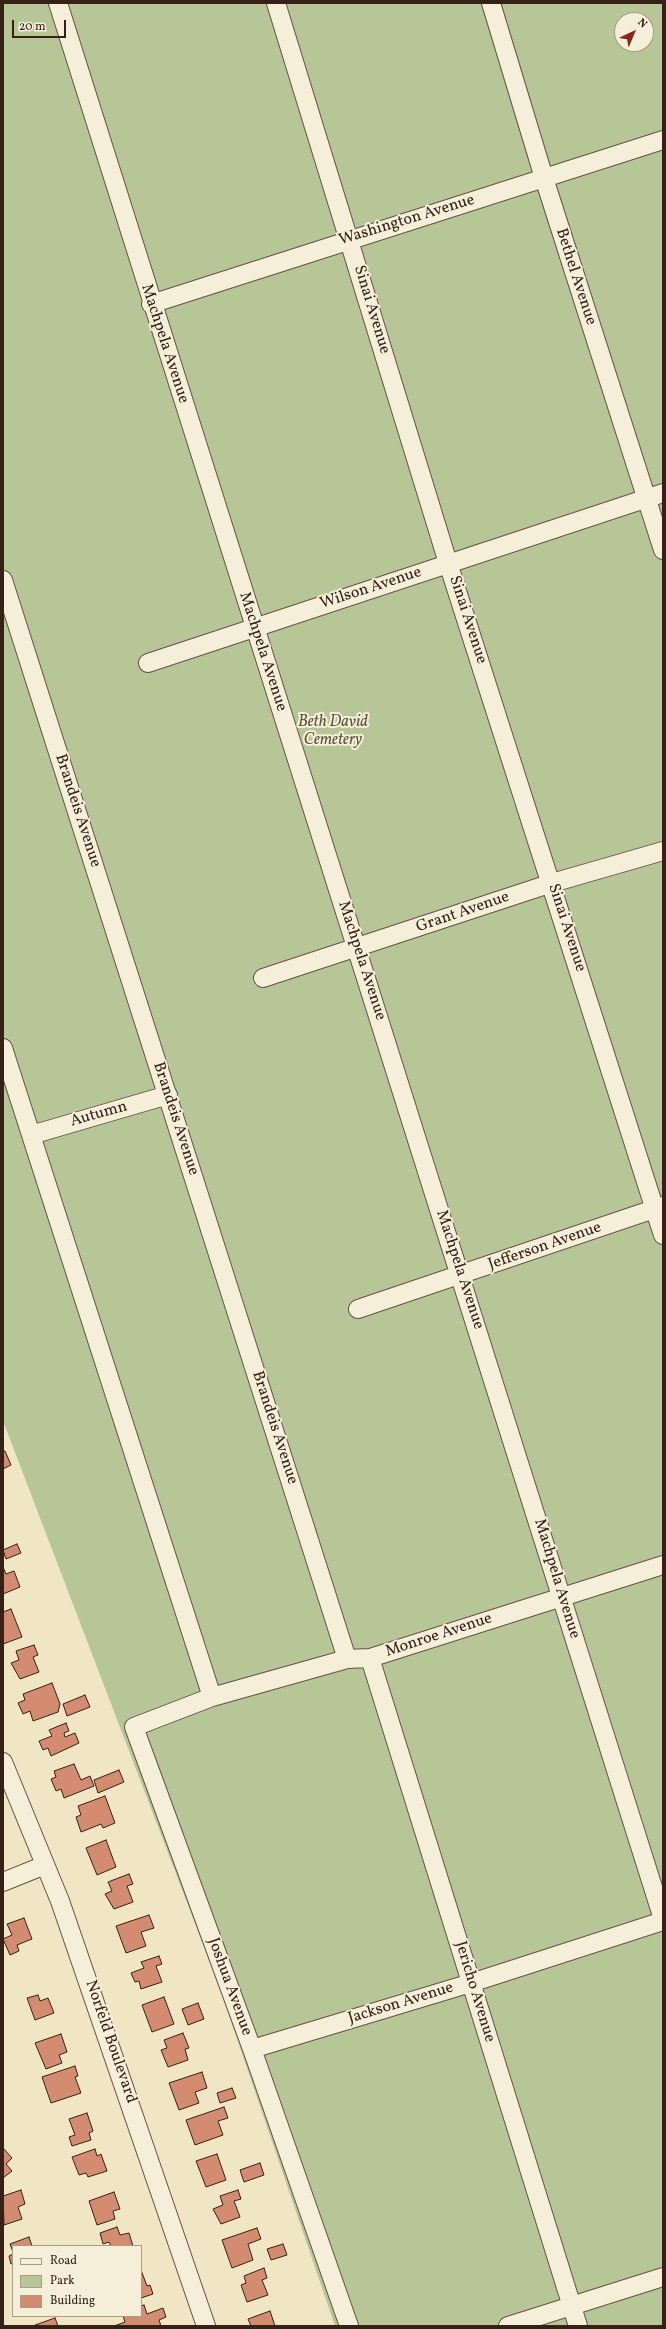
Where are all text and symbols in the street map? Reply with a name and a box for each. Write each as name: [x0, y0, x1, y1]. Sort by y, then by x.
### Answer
scale bar: [14, 12, 68, 38]
north arrow: [614, 12, 654, 52]
text: N: [634, 16, 650, 32]
text: 20 m: [19, 19, 46, 35]
street label: Washington Avenue: [337, 191, 477, 251]
street label: Bethel Avenue: [550, 226, 600, 328]
street label: Sinai Avenue: [348, 263, 394, 357]
street label: Machpela Avenue: [136, 282, 192, 406]
street label: Wilson Avenue: [318, 564, 424, 614]
street label: Sinai Avenue: [444, 574, 490, 666]
street label: Machpela Avenue: [234, 590, 290, 714]
park label: Beth David Cemetery: [298, 713, 368, 751]
street label: Brandeis Avenue: [50, 752, 104, 870]
street label: Sinai Avenue: [543, 882, 589, 974]
street label: Grant Avenue: [414, 888, 512, 938]
street label: Machpela Avenue: [333, 899, 389, 1023]
street label: Brandeis Avenue: [148, 1060, 202, 1178]
street label: Autumn: [68, 1098, 130, 1132]
street label: Machpela Avenue: [431, 1208, 487, 1332]
street label: Jefferson Avenue: [486, 1219, 604, 1275]
street label: Brandeis Avenue: [247, 1369, 301, 1487]
street label: Machpela Avenue: [529, 1517, 583, 1641]
street label: Monroe Avenue: [383, 1610, 495, 1662]
street label: Joshua Avenue: [202, 1935, 256, 2039]
street label: Jericho Avenue: [450, 1939, 498, 2045]
street label: Norfeld Boulevard: [80, 1978, 140, 2106]
street label: Jackson Avenue: [346, 1979, 456, 2029]
legend: [12, 2245, 142, 2317]
text: Road: [50, 2253, 77, 2269]
text: Park: [50, 2273, 75, 2289]
text: Building: [50, 2293, 95, 2309]

